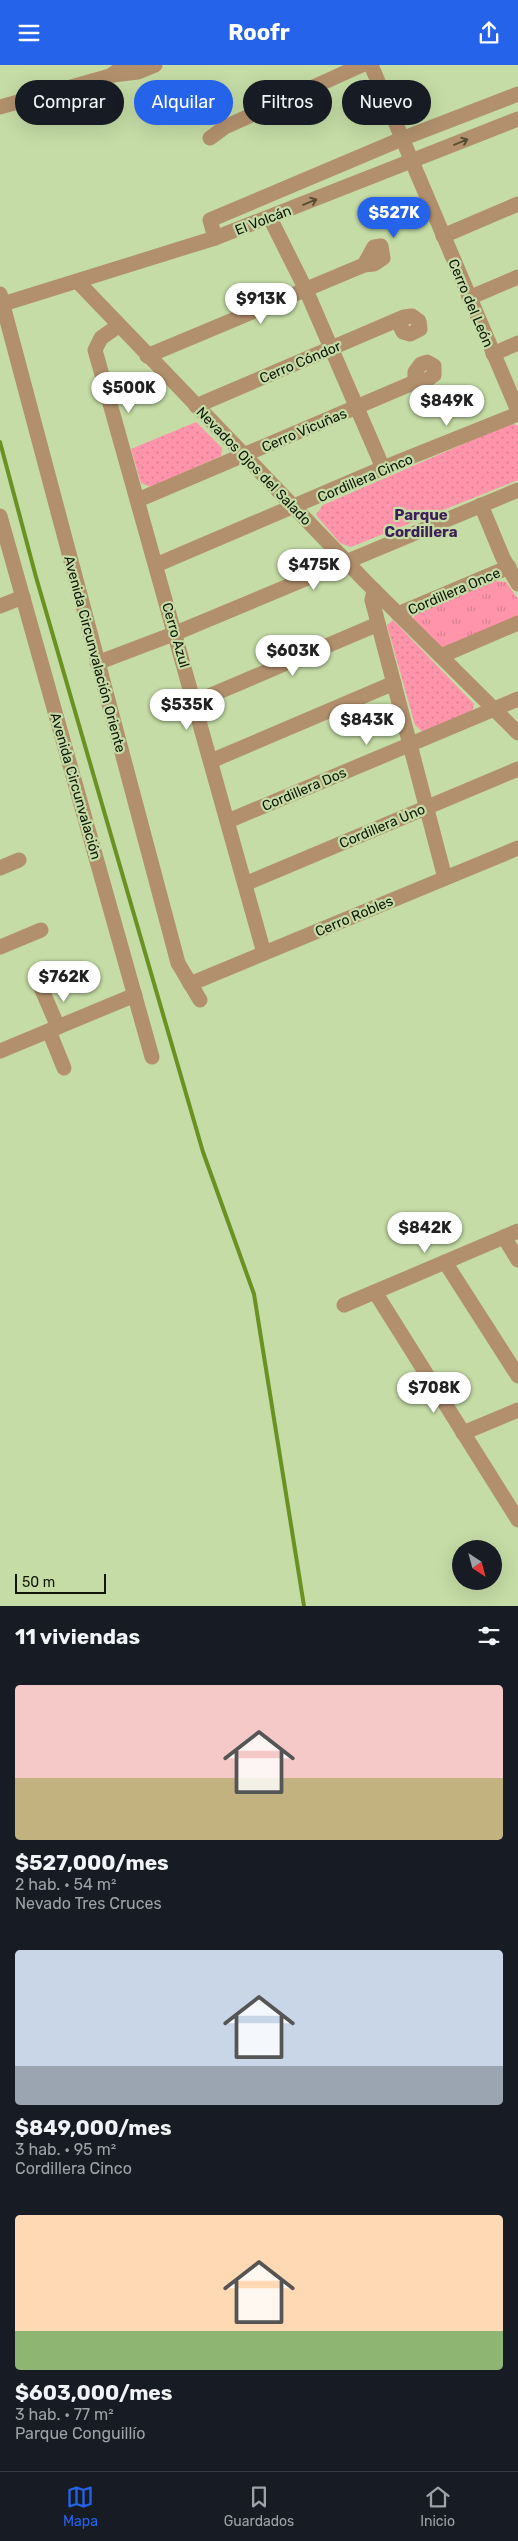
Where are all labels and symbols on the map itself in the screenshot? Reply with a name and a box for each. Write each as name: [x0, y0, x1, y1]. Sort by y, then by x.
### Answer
one-way arrow: [453, 137, 468, 146]
one-way arrow: [302, 197, 317, 206]
pin: $527K: [359, 197, 429, 239]
street label: El Volcán: [233, 202, 294, 239]
street label: Cerro del León: [444, 257, 497, 350]
pin: $913K: [226, 283, 296, 325]
street label: Cerro Cóndor: [257, 337, 344, 387]
pin: $500K: [94, 371, 164, 414]
pin: $849K: [412, 385, 482, 427]
street label: Nevados Ojos del Salado: [193, 404, 315, 529]
street label: Cerro Vicuñas: [259, 405, 349, 456]
street label: Cordillera Cinco: [315, 451, 416, 506]
district label: Parque Cordillera: [384, 506, 458, 541]
pin: $475K: [279, 549, 349, 591]
street label: Avenida Circunvalación Oriente: [60, 554, 129, 755]
street label: Cordillera Once: [405, 564, 503, 619]
street label: Cerro Azul: [158, 601, 193, 670]
pin: $603K: [258, 635, 328, 677]
pin: $535K: [152, 689, 222, 731]
pin: $843K: [332, 703, 402, 746]
street label: Avenida Circunvalación: [46, 711, 105, 862]
street label: Cordillera Dos: [259, 764, 349, 815]
street label: Cordillera Uno: [337, 801, 428, 852]
street label: Cerro Robles: [313, 892, 396, 940]
pin: $762K: [29, 961, 99, 1003]
pin: $842K: [390, 1211, 460, 1254]
pin: $708K: [399, 1371, 469, 1414]
north arrow: [452, 1540, 502, 1590]
scale bar: [15, 1571, 106, 1594]

